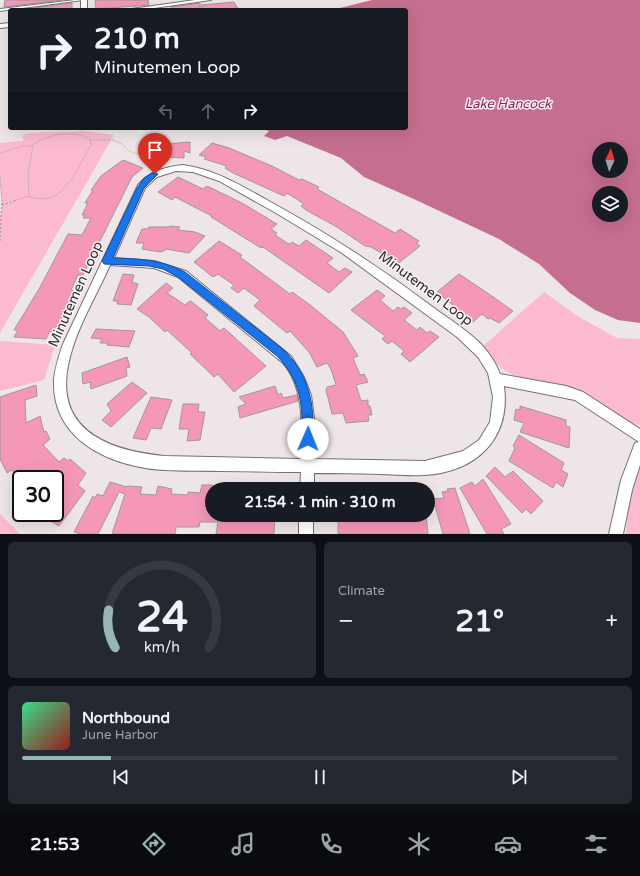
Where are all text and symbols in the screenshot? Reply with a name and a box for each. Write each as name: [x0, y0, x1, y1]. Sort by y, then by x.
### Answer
text: 210 m: [94, 22, 180, 56]
icon: right: [28, 24, 80, 76]
text: Minutemen Loop: [94, 56, 240, 78]
water label: Lake Hancock: [465, 96, 552, 112]
icon: left: [155, 100, 177, 122]
icon: ahead: [197, 100, 219, 122]
icon: right: [239, 100, 261, 122]
pin: [138, 133, 172, 174]
icon: arrive: [144, 139, 166, 161]
north arrow: [592, 142, 628, 178]
map controls: [592, 142, 628, 222]
button: layers: [592, 186, 628, 222]
street label: Minutemen Loop: [45, 239, 106, 350]
street label: Minutemen Loop: [375, 247, 476, 330]
position arrow: [287, 418, 329, 460]
speed limit sign: 30: [12, 470, 64, 522]
text: 21:54 · 1 min · 310 m: [245, 493, 395, 511]
text: Climate: [338, 583, 385, 599]
text: 24: [136, 593, 188, 643]
text: 21°: [455, 603, 504, 640]
text: −: [338, 608, 354, 634]
text: +: [606, 608, 618, 634]
text: km/h: [144, 639, 180, 656]
text: Northbound: [82, 709, 170, 727]
text: June Harbor: [82, 727, 158, 743]
icon: previous: [110, 766, 132, 788]
icon: pause: [309, 766, 331, 788]
icon: next: [508, 766, 530, 788]
icon: directions: [140, 830, 168, 858]
icon: music: [229, 830, 257, 858]
icon: phone: [317, 830, 345, 858]
icon: climate: [405, 830, 433, 858]
icon: car: [494, 830, 522, 858]
icon: filters: [582, 830, 610, 858]
text: 21:53: [30, 833, 80, 855]

